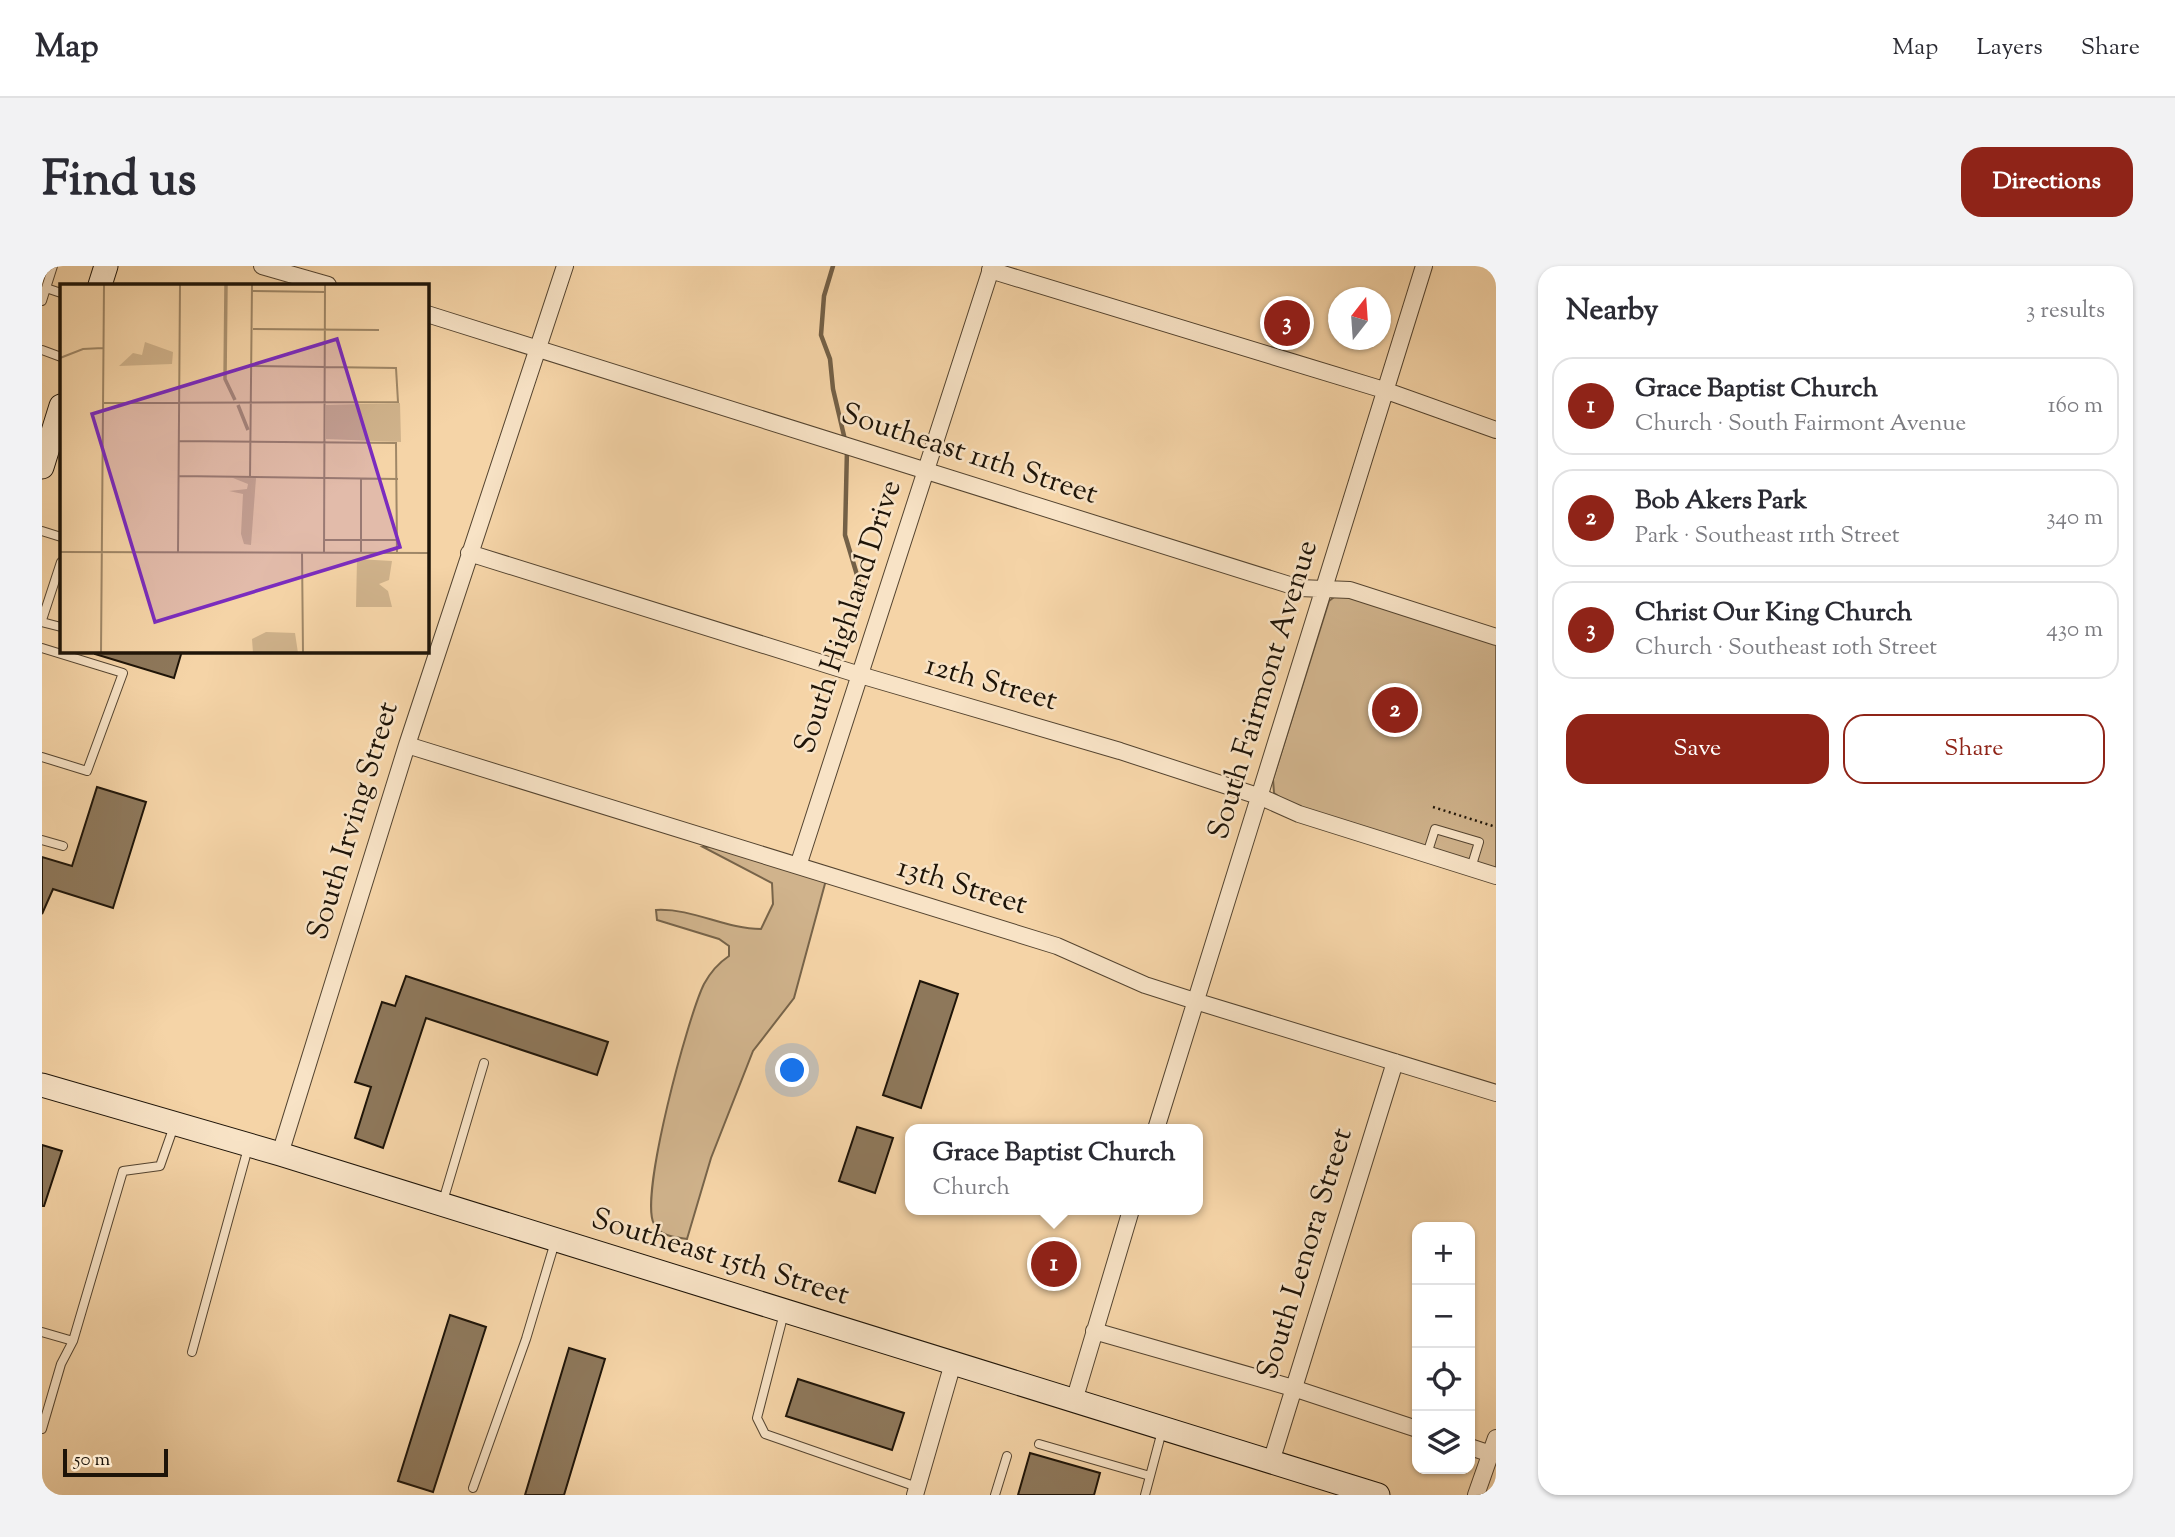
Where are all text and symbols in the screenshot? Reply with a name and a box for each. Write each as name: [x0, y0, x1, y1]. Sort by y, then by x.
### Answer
text: Map: [35, 24, 99, 72]
text: Map: [1892, 31, 1938, 65]
text: Layers: [1976, 31, 2043, 65]
text: Share: [2081, 31, 2140, 65]
text: Find us: [42, 147, 196, 217]
button: Directions: [1961, 147, 2133, 217]
inset map: [60, 284, 429, 653]
north arrow: [1328, 287, 1391, 350]
text: Nearby: [1566, 290, 1658, 333]
text: 3 results: [2026, 295, 2105, 328]
pin: 3: [1264, 297, 1310, 349]
text: Grace Baptist Church: [1635, 371, 1878, 408]
text: 1: [1587, 390, 1595, 423]
text: 160 m: [2048, 390, 2103, 423]
street label: Southeast 11th Street: [835, 393, 1103, 517]
text: Church · South Fairmont Avenue: [1635, 408, 1966, 441]
street label: South Highland Drive: [784, 475, 914, 759]
text: Bob Akers Park: [1635, 483, 1807, 520]
text: 2: [1586, 502, 1596, 535]
text: 340 m: [2046, 502, 2103, 535]
text: Park · Southeast 11th Street: [1635, 520, 1900, 553]
street label: South Fairmont Avenue: [1198, 535, 1330, 845]
text: Christ Our King Church: [1635, 595, 1912, 632]
text: 3: [1586, 614, 1596, 647]
text: 430 m: [2046, 614, 2103, 647]
text: Church · Southeast 10th Street: [1635, 632, 1937, 665]
street label: 12th Street: [920, 645, 1062, 723]
pin: 2: [1372, 684, 1418, 736]
street label: South Irving Street: [297, 697, 411, 945]
button: Save: [1566, 714, 1829, 784]
button: Share: [1843, 714, 2105, 784]
street label: 13th Street: [892, 847, 1032, 927]
your location: [775, 1053, 809, 1087]
street label: South Lenora Street: [1247, 1123, 1365, 1385]
popup: [905, 1124, 1203, 1215]
text: Grace Baptist Church: [933, 1135, 1175, 1172]
text: Church: [933, 1172, 1010, 1205]
street label: Southeast 15th Street: [586, 1198, 854, 1318]
map controls: [1412, 1222, 1475, 1474]
button: +: [1412, 1222, 1475, 1285]
pin: 1: [1031, 1238, 1077, 1290]
button: −: [1412, 1285, 1475, 1348]
button: locate: [1412, 1348, 1475, 1411]
button: layers: [1412, 1411, 1475, 1474]
scale bar: [63, 1446, 168, 1478]
text: 50 m: [74, 1447, 110, 1474]

